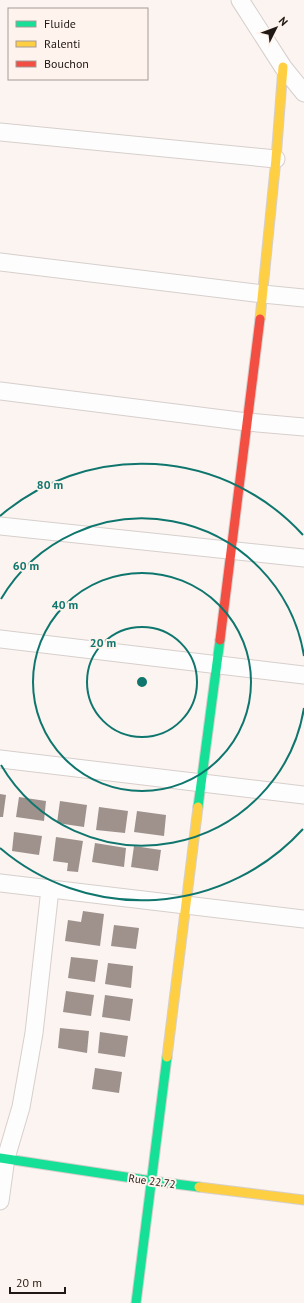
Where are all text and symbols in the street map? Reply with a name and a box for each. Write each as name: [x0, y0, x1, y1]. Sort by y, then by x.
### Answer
legend: [8, 8, 148, 80]
north arrow: [256, 8, 296, 48]
text: N: [276, 14, 291, 29]
text: Fluide: [44, 16, 76, 31]
text: Ralenti: [44, 36, 80, 51]
text: Bouchon: [44, 56, 89, 71]
text: 80 m: [37, 477, 63, 492]
text: 60 m: [13, 558, 39, 573]
text: 40 m: [52, 597, 78, 612]
text: 20 m: [90, 635, 116, 650]
centre of rings: [135, 675, 149, 689]
street label: Rue 22.72: [128, 1171, 176, 1191]
scale bar: [10, 1269, 65, 1295]
text: 20 m: [16, 1275, 42, 1290]

